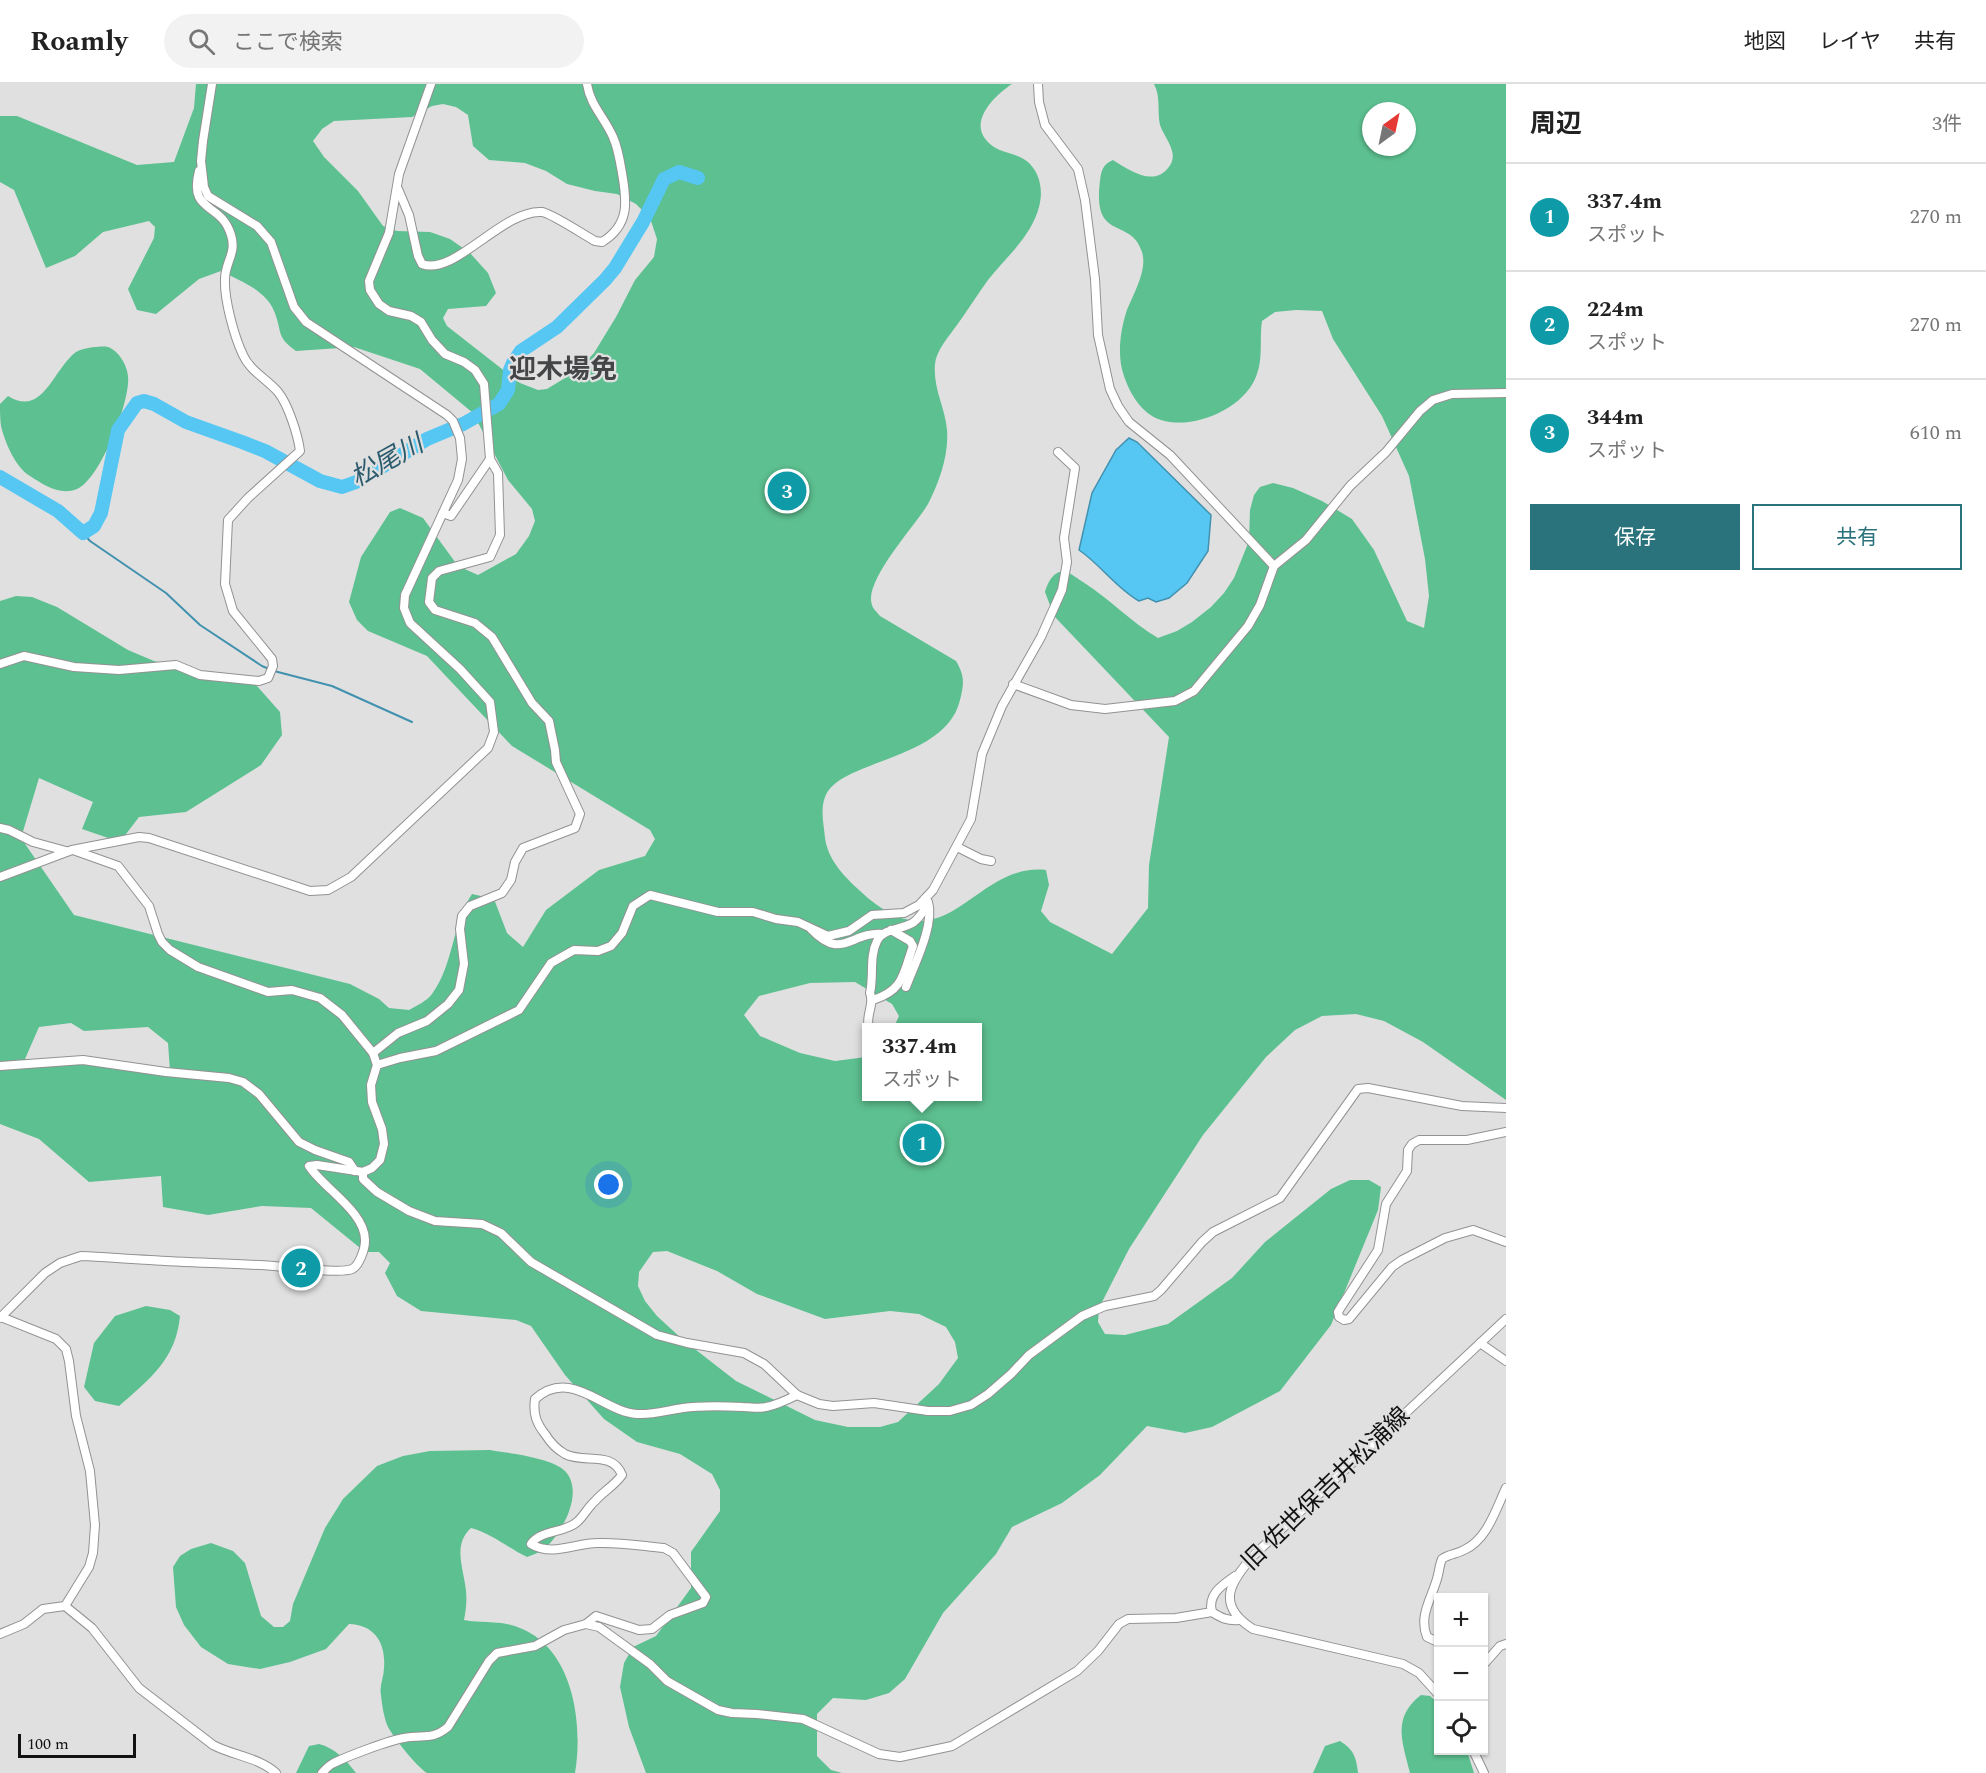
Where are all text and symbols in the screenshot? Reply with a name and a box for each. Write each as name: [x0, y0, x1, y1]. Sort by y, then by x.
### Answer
search box: [164, 14, 584, 68]
text: Roamly: [30, 20, 128, 63]
icon: search: [185, 25, 218, 58]
text: ここで検索: [233, 26, 343, 59]
text: 地図: [1744, 26, 1786, 58]
text: レイヤ: [1819, 26, 1881, 58]
text: 共有: [1914, 26, 1956, 58]
north arrow: [1362, 102, 1416, 156]
text: 周辺: [1530, 104, 1582, 144]
text: 3件: [1932, 109, 1962, 139]
text: 337.4m: [1587, 185, 1662, 218]
text: 1: [1544, 202, 1555, 232]
text: 270 m: [1910, 202, 1962, 232]
text: スポット: [1587, 220, 1667, 250]
text: 224m: [1587, 293, 1644, 326]
text: 2: [1544, 310, 1555, 340]
text: 270 m: [1910, 310, 1962, 340]
text: スポット: [1587, 328, 1667, 358]
district label: 迎木場免: [509, 349, 617, 391]
text: 344m: [1587, 401, 1644, 434]
text: 3: [1544, 418, 1555, 448]
text: 610 m: [1910, 418, 1962, 448]
water label: 松尾川: [343, 423, 433, 497]
text: スポット: [1587, 436, 1667, 466]
pin: 3: [768, 468, 806, 514]
button: 保存: [1530, 504, 1740, 570]
button: 共有: [1752, 504, 1962, 570]
popup: [862, 1023, 982, 1101]
text: 337.4m: [882, 1030, 957, 1063]
text: スポット: [882, 1065, 962, 1095]
pin: 1: [902, 1120, 942, 1166]
your location: [594, 1170, 623, 1199]
pin: 2: [282, 1246, 320, 1290]
street label: 旧 佐世保吉井松浦線: [1234, 1399, 1418, 1579]
map controls: [1434, 1593, 1488, 1755]
button: +: [1434, 1593, 1488, 1647]
button: −: [1434, 1647, 1488, 1701]
button: locate: [1434, 1701, 1488, 1755]
scale bar: [18, 1731, 136, 1758]
text: 100 m: [27, 1732, 69, 1756]

